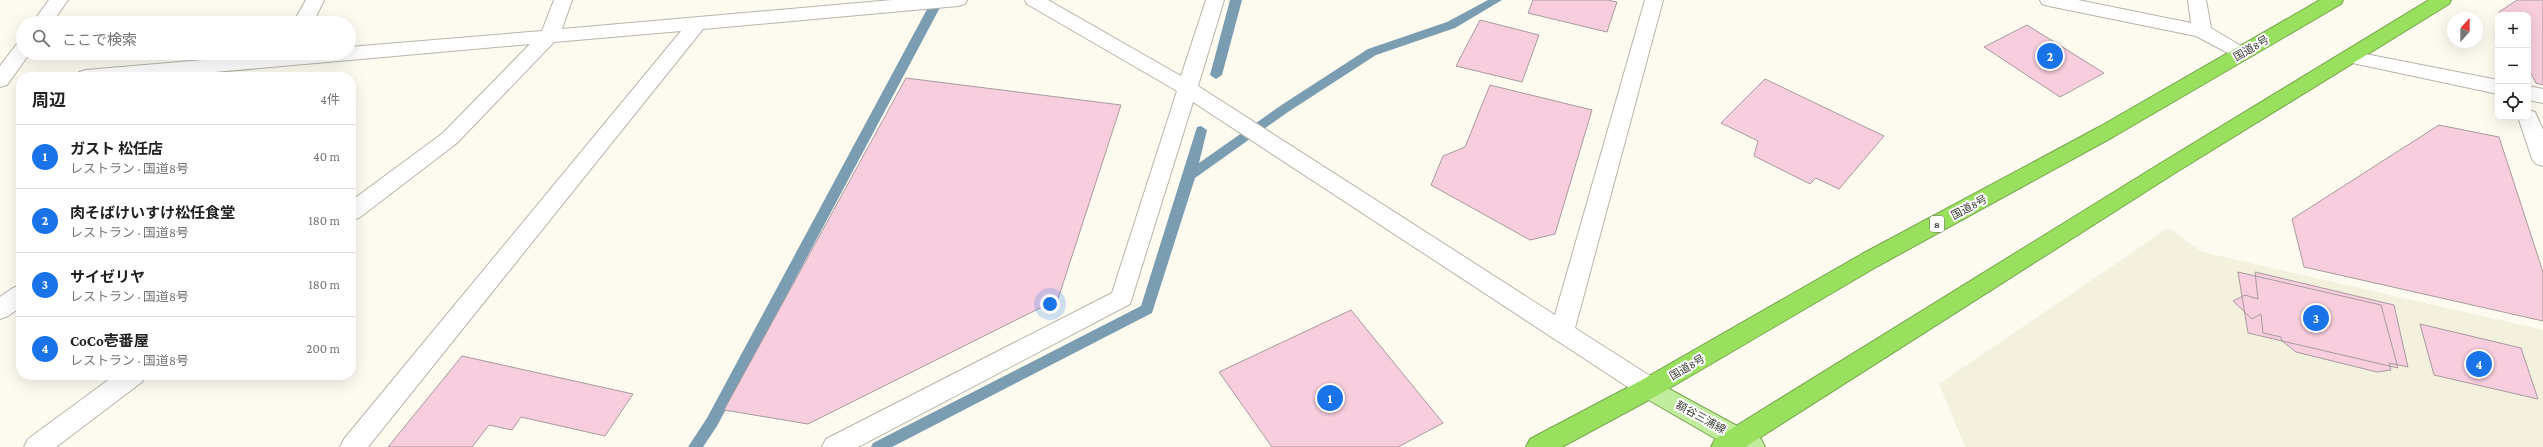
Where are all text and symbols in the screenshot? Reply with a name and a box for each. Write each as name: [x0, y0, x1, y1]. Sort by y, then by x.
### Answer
north arrow: [2447, 12, 2483, 48]
map controls: [2495, 12, 2531, 120]
button: +: [2495, 12, 2531, 48]
search box: [16, 16, 356, 60]
icon: search: [30, 27, 52, 49]
text: ここで検索: [62, 32, 137, 48]
street label: 国道8号: [2231, 33, 2271, 63]
pin: 2: [2037, 41, 2063, 71]
button: −: [2495, 48, 2531, 84]
button: locate: [2495, 84, 2531, 120]
text: 周辺: [32, 91, 66, 110]
text: 4件: [320, 92, 340, 107]
text: ガスト 松任店: [70, 141, 163, 157]
text: 1: [43, 149, 47, 164]
text: 40 m: [313, 149, 340, 164]
text: レストラン · 国道8号: [70, 161, 189, 176]
street label: 国道8号: [1949, 193, 1989, 221]
text: 肉そばけいすけ松任食堂: [70, 205, 235, 221]
text: 2: [42, 213, 48, 228]
text: 180 m: [308, 213, 340, 228]
road number: 8: [1930, 216, 1944, 232]
text: レストラン · 国道8号: [70, 225, 189, 240]
text: サイゼリヤ: [70, 269, 145, 285]
text: 3: [42, 277, 48, 292]
text: 180 m: [308, 277, 340, 292]
text: レストラン · 国道8号: [70, 289, 189, 304]
your location: [1040, 294, 1060, 314]
pin: 3: [2303, 303, 2329, 333]
text: CoCo壱番屋: [70, 333, 149, 349]
text: 4: [41, 341, 49, 356]
text: 200 m: [306, 341, 340, 356]
pin: 4: [2466, 349, 2492, 379]
street label: 国道8号: [1667, 352, 1707, 382]
text: レストラン · 国道8号: [70, 353, 189, 368]
pin: 1: [1317, 383, 1343, 413]
street label: 額谷三浦線: [1674, 398, 1728, 436]

